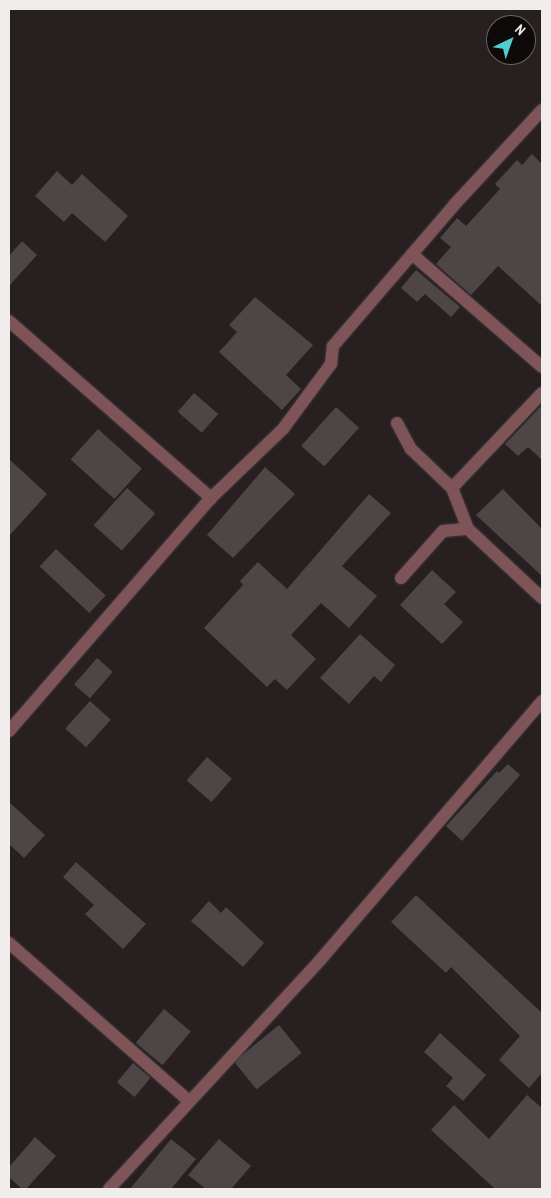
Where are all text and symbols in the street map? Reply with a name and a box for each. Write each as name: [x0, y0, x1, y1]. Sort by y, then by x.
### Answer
north arrow: [486, 15, 536, 65]
text: N: [511, 20, 529, 39]

